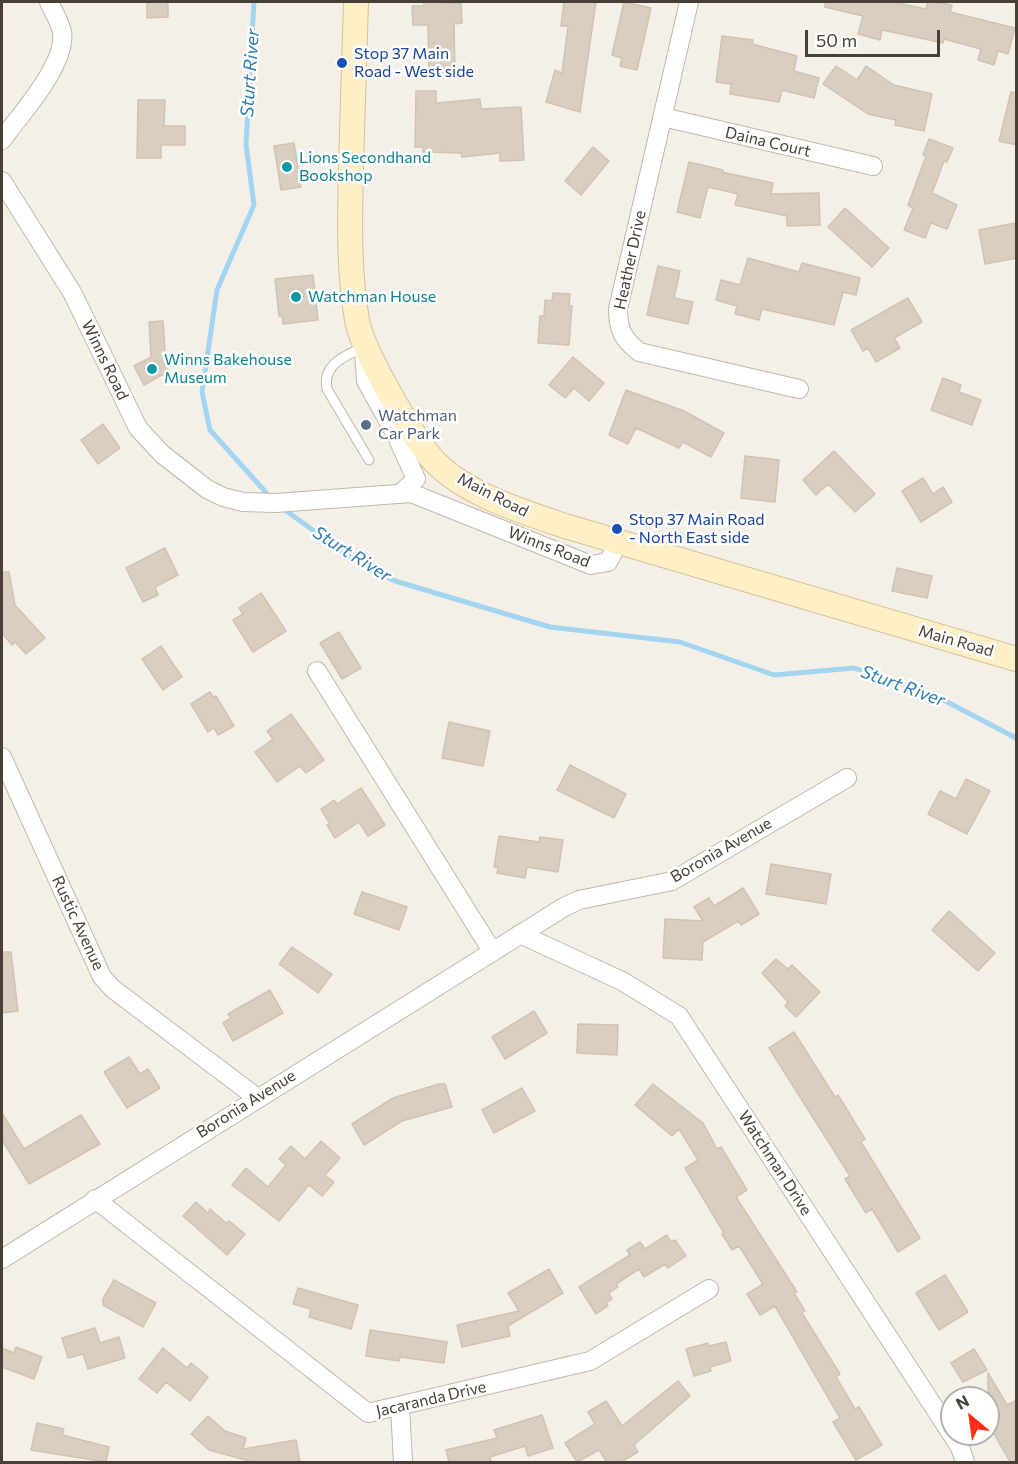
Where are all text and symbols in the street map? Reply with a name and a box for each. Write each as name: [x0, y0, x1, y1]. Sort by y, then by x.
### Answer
scale bar: [808, 18, 943, 56]
water label: Sturt River: [236, 28, 264, 118]
text: 50 m: [816, 29, 857, 51]
place label: Stop 37 Main Road - West side: [354, 44, 474, 82]
marker: Stop 37 Main Road - West side: [335, 56, 349, 70]
street label: Daina Court: [723, 123, 813, 161]
place label: Lions Secondhand Bookshop: [299, 148, 431, 186]
marker: Lions Secondhand Bookshop: [280, 160, 294, 174]
street label: Heather Drive: [610, 209, 650, 311]
place label: Watchman House: [308, 287, 436, 307]
marker: Watchman House: [289, 290, 303, 304]
street label: Winns Road: [77, 317, 133, 403]
place label: Winns Bakehouse Museum: [164, 350, 292, 388]
marker: Winns Bakehouse Museum: [145, 362, 159, 376]
place label: Watchman Car Park: [378, 406, 457, 444]
marker: Watchman Car Park: [359, 418, 373, 432]
street label: Main Road: [454, 469, 532, 521]
place label: Stop 37 Main Road - North East side: [629, 510, 765, 548]
water label: Sturt River: [309, 521, 395, 587]
marker: Stop 37 Main Road - North East side: [610, 522, 624, 536]
street label: Winns Road: [505, 523, 593, 571]
street label: Main Road: [916, 621, 996, 661]
water label: Sturt River: [858, 661, 948, 711]
street label: Boronia Avenue: [667, 813, 775, 887]
street label: Rustic Avenue: [48, 873, 108, 973]
street label: Boronia Avenue: [193, 1066, 299, 1142]
street label: Watchman Drive: [734, 1107, 816, 1219]
street label: Jacaranda Drive: [374, 1377, 488, 1421]
north arrow: [940, 1386, 1000, 1446]
text: N: [952, 1390, 972, 1413]

